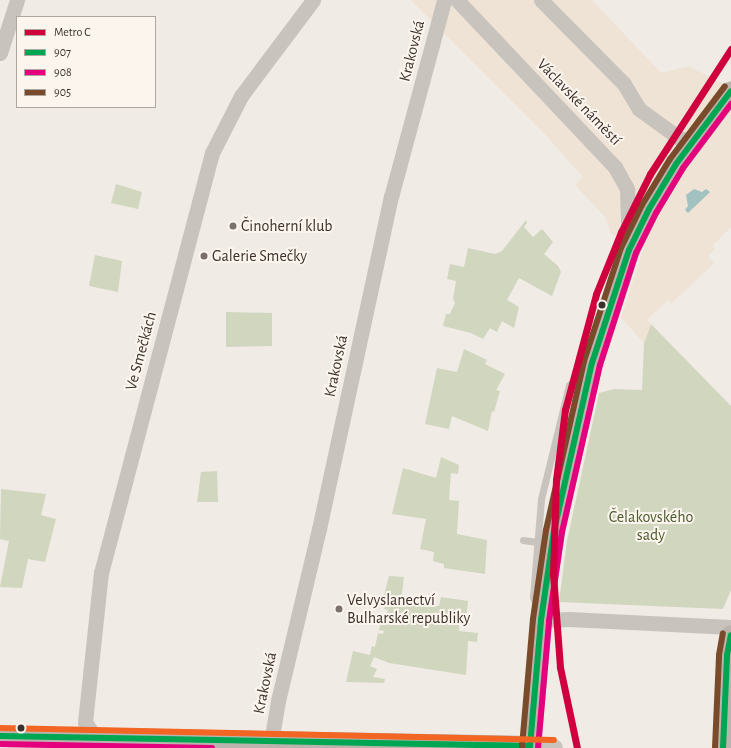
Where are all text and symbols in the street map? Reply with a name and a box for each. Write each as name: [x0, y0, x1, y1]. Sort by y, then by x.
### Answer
legend: [16, 16, 156, 108]
street label: Krakovská: [395, 18, 429, 84]
text: Metro C: [54, 26, 91, 38]
text: 907: [54, 46, 71, 58]
street label: Václavské náměstí: [533, 55, 625, 149]
text: 908: [54, 66, 72, 78]
text: 905: [54, 86, 71, 98]
place label: Činoherní klub: [241, 216, 333, 236]
marker: Činoherní klub: [228, 221, 238, 231]
place label: Galerie Smečky: [212, 246, 307, 266]
marker: Galerie Smečky: [199, 251, 209, 261]
unlabelled marker: [597, 300, 607, 310]
street label: Ve Smečkách: [121, 309, 161, 393]
street label: Krakovská: [320, 333, 352, 399]
park label: Čelakovského sady: [609, 507, 693, 545]
place label: Velvyslanectví Bulharské republiky: [347, 590, 470, 628]
marker: Velvyslanectví Bulharské republiky: [334, 604, 344, 614]
street label: Krakovská: [249, 650, 281, 716]
unlabelled marker: [16, 723, 26, 733]

